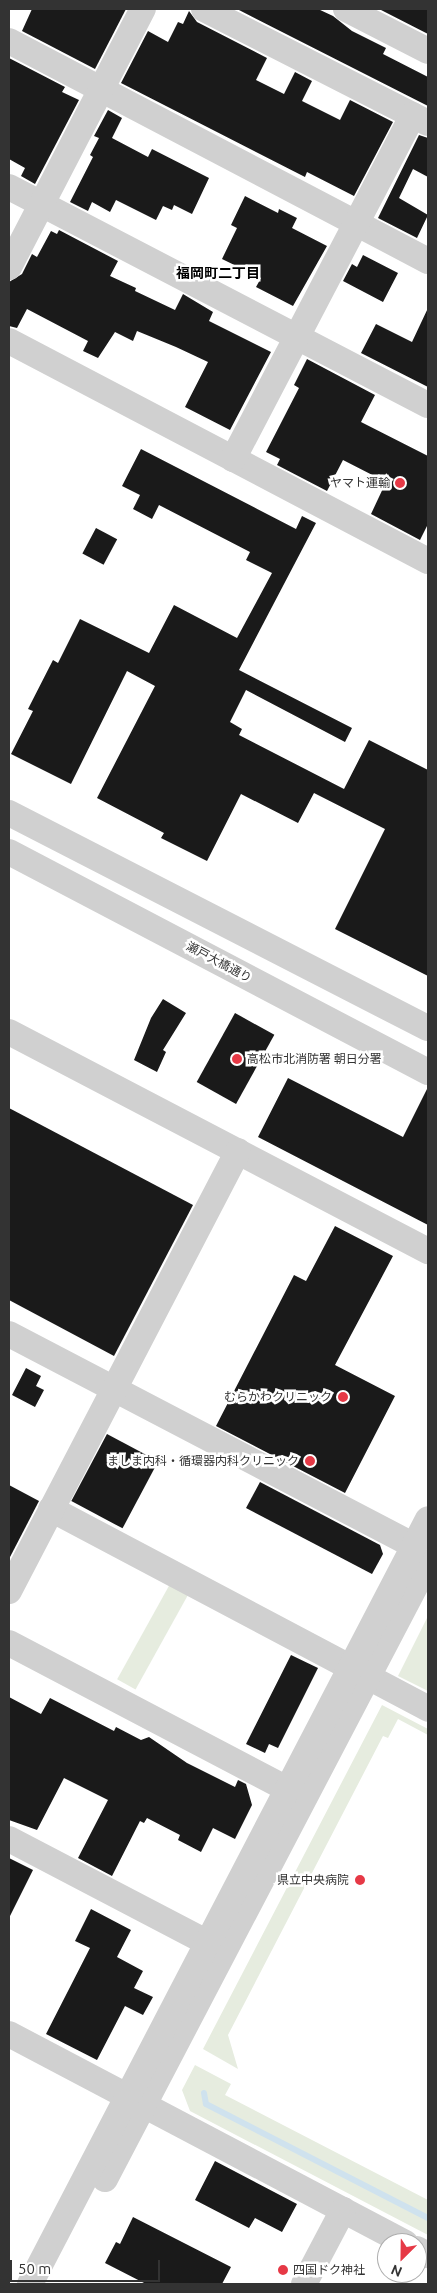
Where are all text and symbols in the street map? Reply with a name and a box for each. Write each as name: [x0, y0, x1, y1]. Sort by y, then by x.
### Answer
district label: 福岡町二丁目: [176, 265, 260, 281]
place label: ヤマト運輸: [330, 476, 390, 490]
marker: ヤマト運輸: [394, 477, 406, 489]
street label: 瀬戸大橋通り: [184, 939, 254, 985]
place label: 高松市北消防署 朝日分署: [247, 1052, 382, 1066]
marker: 高松市北消防署 朝日分署: [231, 1053, 243, 1065]
place label: むらかわクリニック: [224, 1390, 332, 1404]
marker: むらかわクリニック: [336, 1390, 350, 1404]
place label: ましま内科・循環器内科クリニック: [107, 1454, 299, 1468]
marker: ましま内科・循環器内科クリニック: [303, 1454, 317, 1468]
place label: 県立中央病院: [277, 1873, 349, 1887]
marker: 県立中央病院: [353, 1873, 367, 1887]
north arrow: [377, 2233, 427, 2283]
scale bar: [12, 2250, 162, 2282]
text: 50 m: [18, 2260, 51, 2277]
text: N: [389, 2261, 404, 2280]
place label: 四国ドク神社: [293, 2263, 365, 2277]
marker: 四国ドク神社: [277, 2264, 289, 2276]

